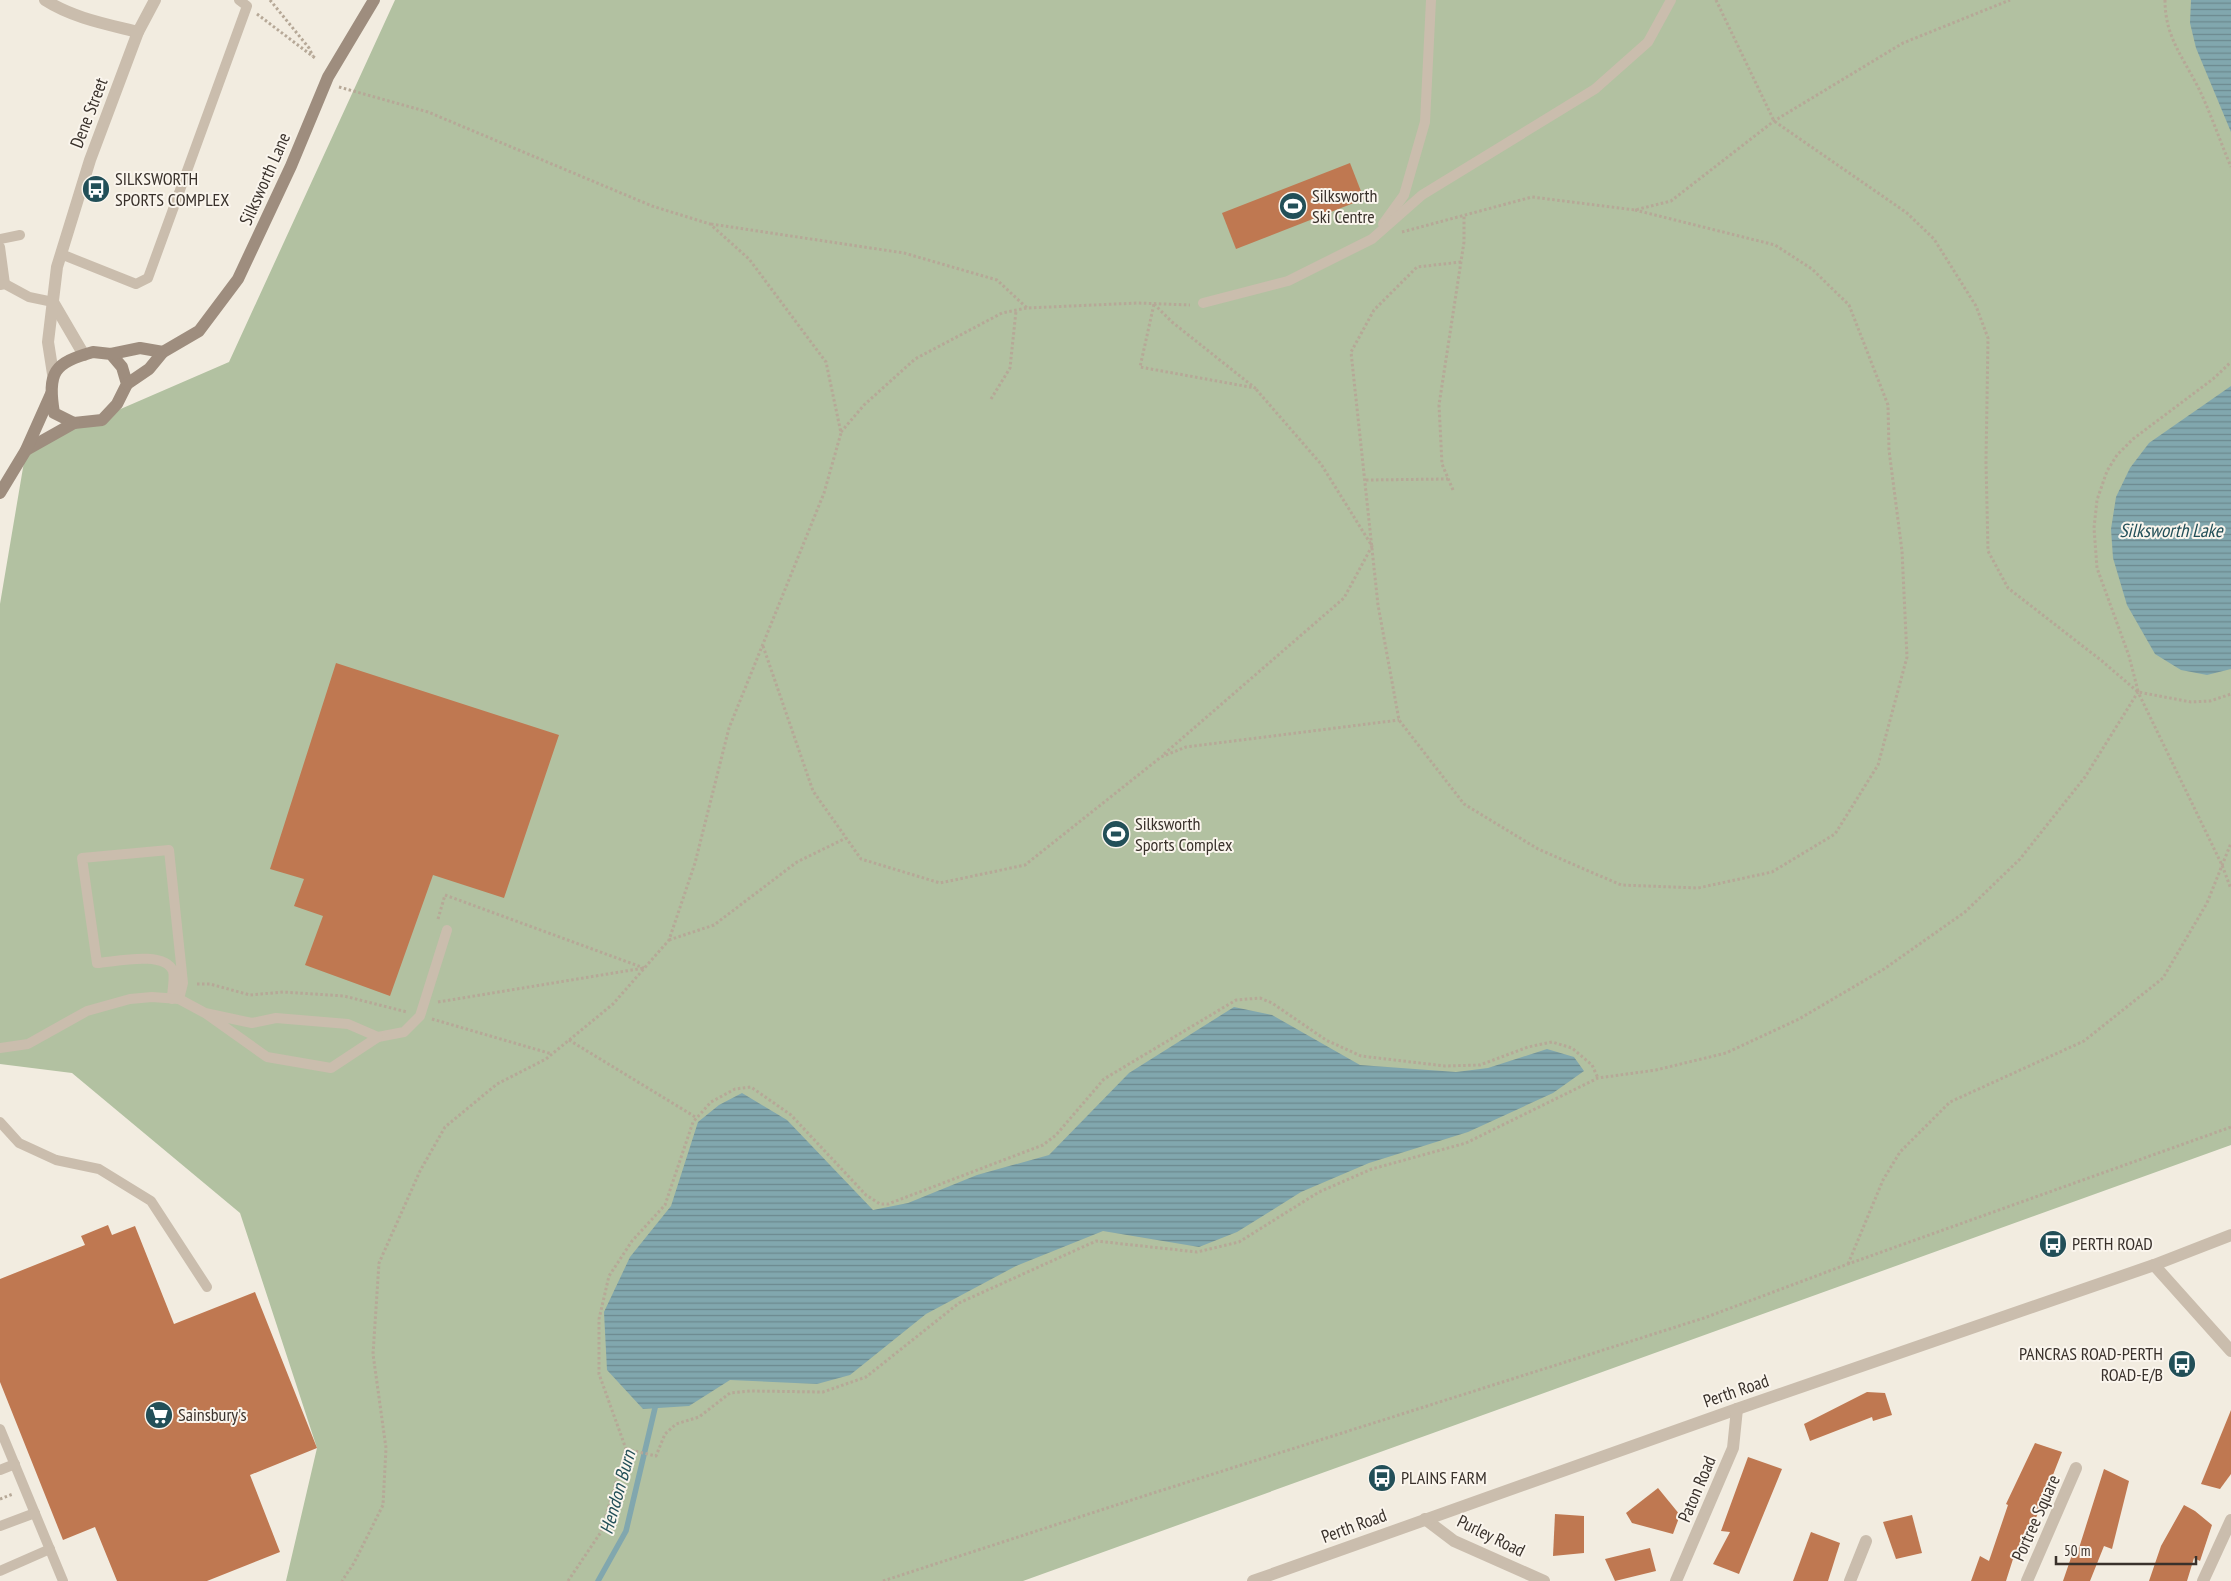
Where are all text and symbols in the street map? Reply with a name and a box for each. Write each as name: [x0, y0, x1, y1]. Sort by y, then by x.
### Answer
street label: Dene Street: [65, 74, 112, 151]
street label: Silksworth Lane: [234, 129, 295, 229]
place label: SILKSWORTH SPORTS COMPLEX: [115, 167, 229, 211]
bus stop icon: SILKSWORTH SPORTS COMPLEX: [81, 174, 111, 204]
place label: Silksworth Ski Centre: [1312, 184, 1377, 228]
sports icon: Silksworth Ski Centre: [1278, 191, 1308, 221]
water label: Silksworth Lake: [2119, 518, 2224, 542]
place label: Silksworth Sports Complex: [1135, 812, 1233, 856]
sports icon: Silksworth Sports Complex: [1101, 819, 1131, 849]
bus stop icon: PERTH ROAD: [2038, 1229, 2068, 1259]
place label: PERTH ROAD: [2072, 1232, 2153, 1255]
place label: PANCRAS ROAD-PERTH ROAD-E/B: [2019, 1342, 2163, 1386]
bus stop icon: PANCRAS ROAD-PERTH ROAD-E/B: [2167, 1349, 2197, 1379]
street label: Perth Road: [1700, 1369, 1772, 1412]
supermarket icon: Sainsbury's: [144, 1400, 174, 1430]
place label: Sainsbury's: [178, 1403, 247, 1426]
water label: Hendon Burn: [594, 1446, 641, 1537]
street label: Paton Road: [1672, 1452, 1721, 1525]
bus stop icon: PLAINS FARM: [1367, 1463, 1397, 1493]
place label: PLAINS FARM: [1401, 1466, 1487, 1489]
street label: Portree Square: [2006, 1471, 2065, 1565]
street label: Perth Road: [1318, 1503, 1390, 1548]
street label: Purley Road: [1454, 1509, 1529, 1562]
scale bar: [2056, 1534, 2196, 1566]
text: 50 m: [2064, 1541, 2090, 1560]

